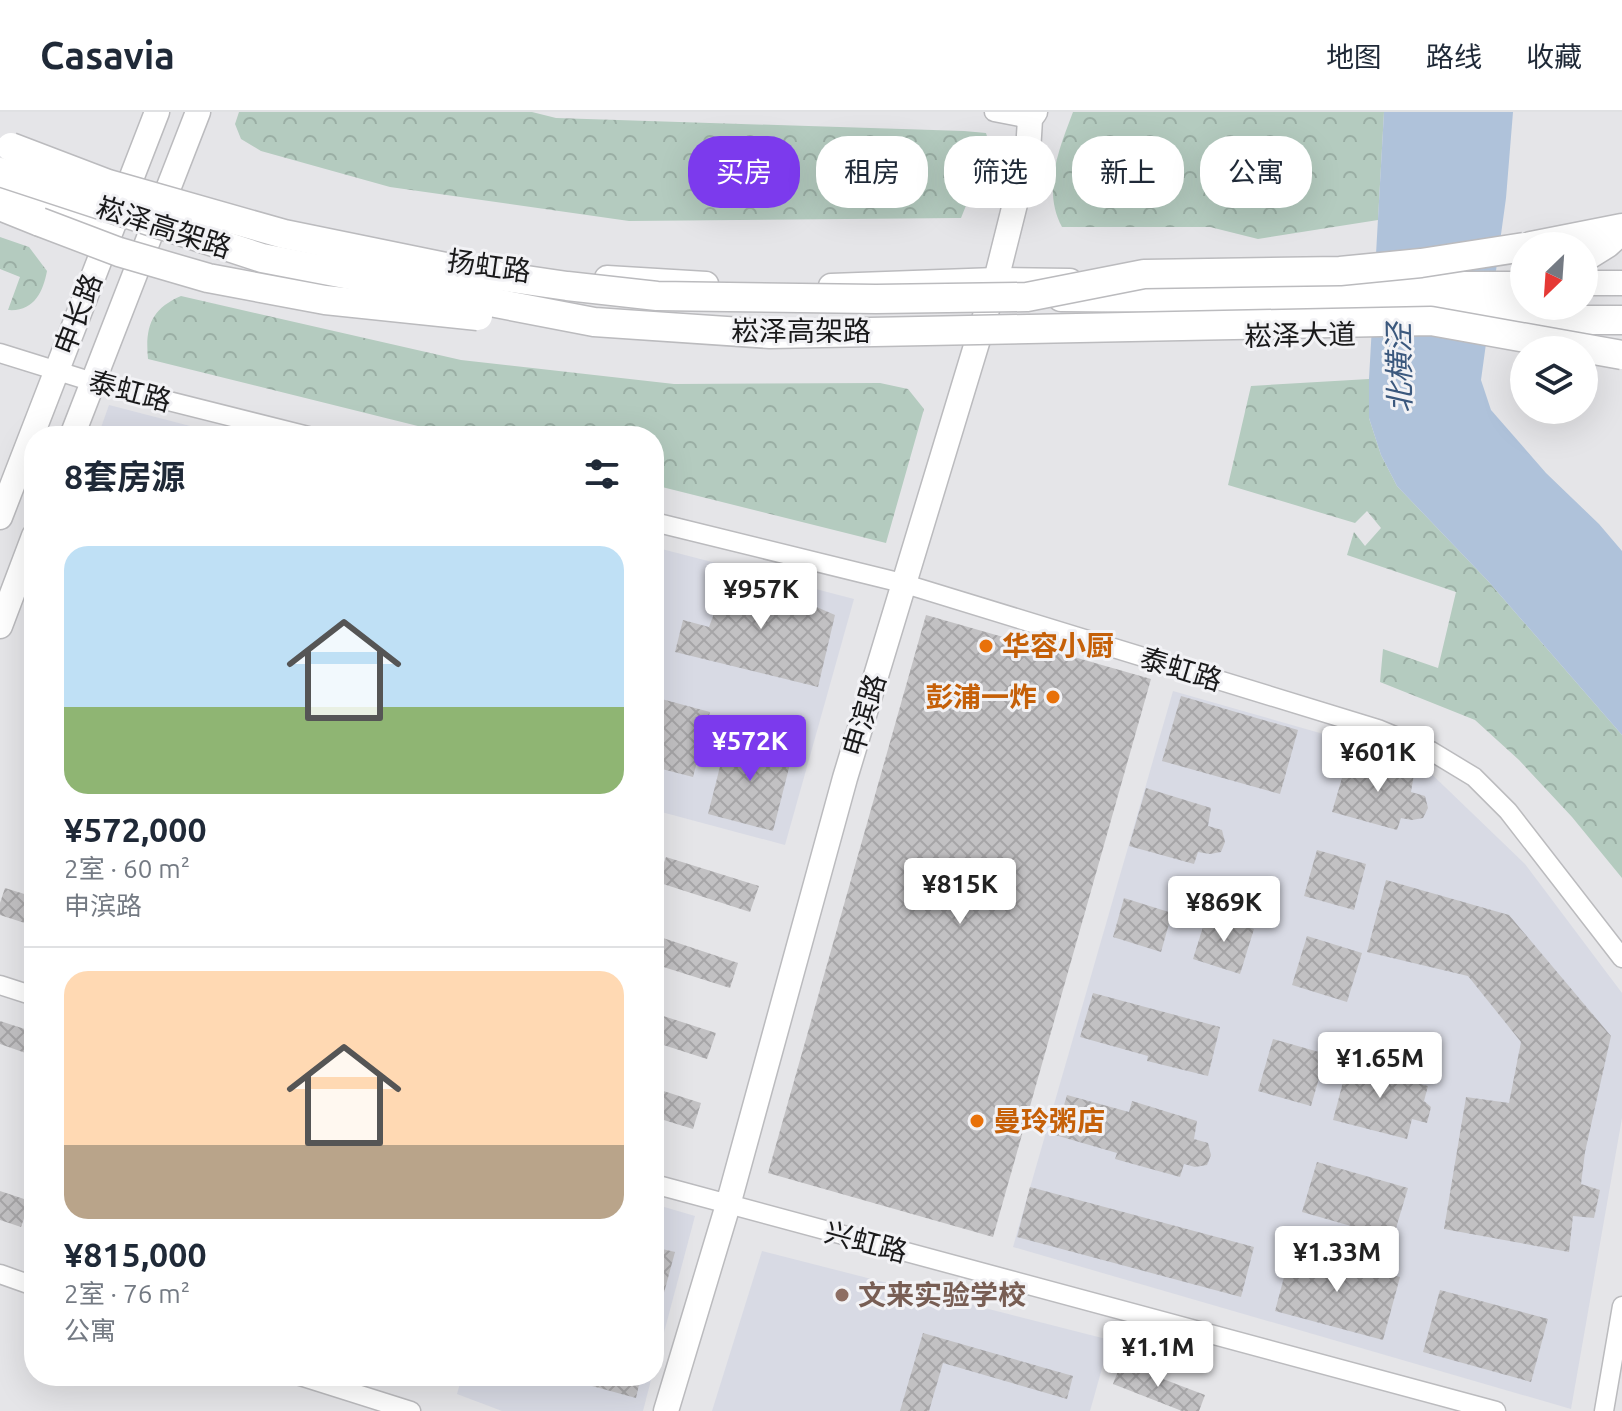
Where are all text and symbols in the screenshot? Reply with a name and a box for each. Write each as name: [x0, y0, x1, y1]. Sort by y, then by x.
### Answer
text: Casavia: [40, 34, 175, 76]
text: 地图: [1326, 41, 1382, 72]
text: 路线: [1426, 41, 1482, 72]
text: 收藏: [1526, 41, 1582, 72]
chip: 买房: [688, 136, 800, 208]
chip: 租房: [816, 136, 928, 208]
chip: 筛选: [944, 136, 1056, 208]
chip: 新上: [1072, 136, 1184, 208]
chip: 公寓: [1200, 136, 1312, 208]
street label: 崧泽高架路: [93, 190, 236, 263]
north arrow: [1510, 232, 1598, 320]
map controls: [1510, 232, 1598, 424]
street label: 扬虹路: [445, 244, 533, 287]
street label: 申长路: [48, 269, 107, 359]
street label: 崧泽高架路: [731, 315, 871, 346]
street label: 崧泽大道: [1244, 318, 1356, 351]
water label: 北横泾: [1381, 320, 1417, 413]
button: layers: [1510, 336, 1598, 424]
street label: 泰虹路: [86, 365, 175, 416]
icon: filters: [580, 452, 624, 496]
text: 8套房源: [64, 457, 185, 495]
pin: ¥957K: [705, 563, 817, 631]
text: ¥957K: [723, 574, 799, 603]
icon: home: [272, 598, 416, 742]
place label: 华容小厨: [1002, 630, 1114, 661]
marker: 华容小厨: [977, 637, 995, 655]
street label: 泰虹路: [1136, 641, 1226, 696]
street label: 申滨路: [836, 670, 891, 760]
place label: 彭浦一炸: [925, 681, 1037, 712]
marker: 彭浦一炸: [1044, 688, 1062, 706]
pin: ¥572K: [694, 715, 806, 783]
text: ¥572K: [712, 726, 788, 755]
pin: ¥601K: [1322, 726, 1434, 794]
text: ¥601K: [1340, 737, 1416, 766]
text: ¥572,000: [64, 810, 207, 848]
text: 2室 · 60 m²: [64, 854, 190, 883]
pin: ¥815K: [904, 858, 1016, 926]
text: ¥815K: [922, 869, 998, 898]
pin: ¥869K: [1168, 876, 1280, 944]
text: ¥869K: [1186, 887, 1262, 916]
text: 申滨路: [64, 891, 142, 920]
icon: home: [272, 1023, 416, 1167]
pin: ¥1.65M: [1315, 1032, 1445, 1100]
text: ¥1.65M: [1336, 1043, 1424, 1072]
place label: 曼玲粥店: [993, 1105, 1105, 1136]
marker: 曼玲粥店: [968, 1112, 986, 1130]
street label: 兴虹路: [822, 1216, 911, 1267]
pin: ¥1.33M: [1272, 1226, 1402, 1294]
text: ¥815,000: [64, 1235, 207, 1273]
text: ¥1.33M: [1293, 1237, 1381, 1266]
text: 2室 · 76 m²: [64, 1279, 190, 1308]
place label: 文来实验学校: [858, 1279, 1026, 1310]
marker: 文来实验学校: [833, 1286, 851, 1304]
text: 公寓: [64, 1316, 116, 1345]
pin: ¥1.1M: [1102, 1321, 1214, 1389]
text: ¥1.1M: [1121, 1332, 1195, 1361]

